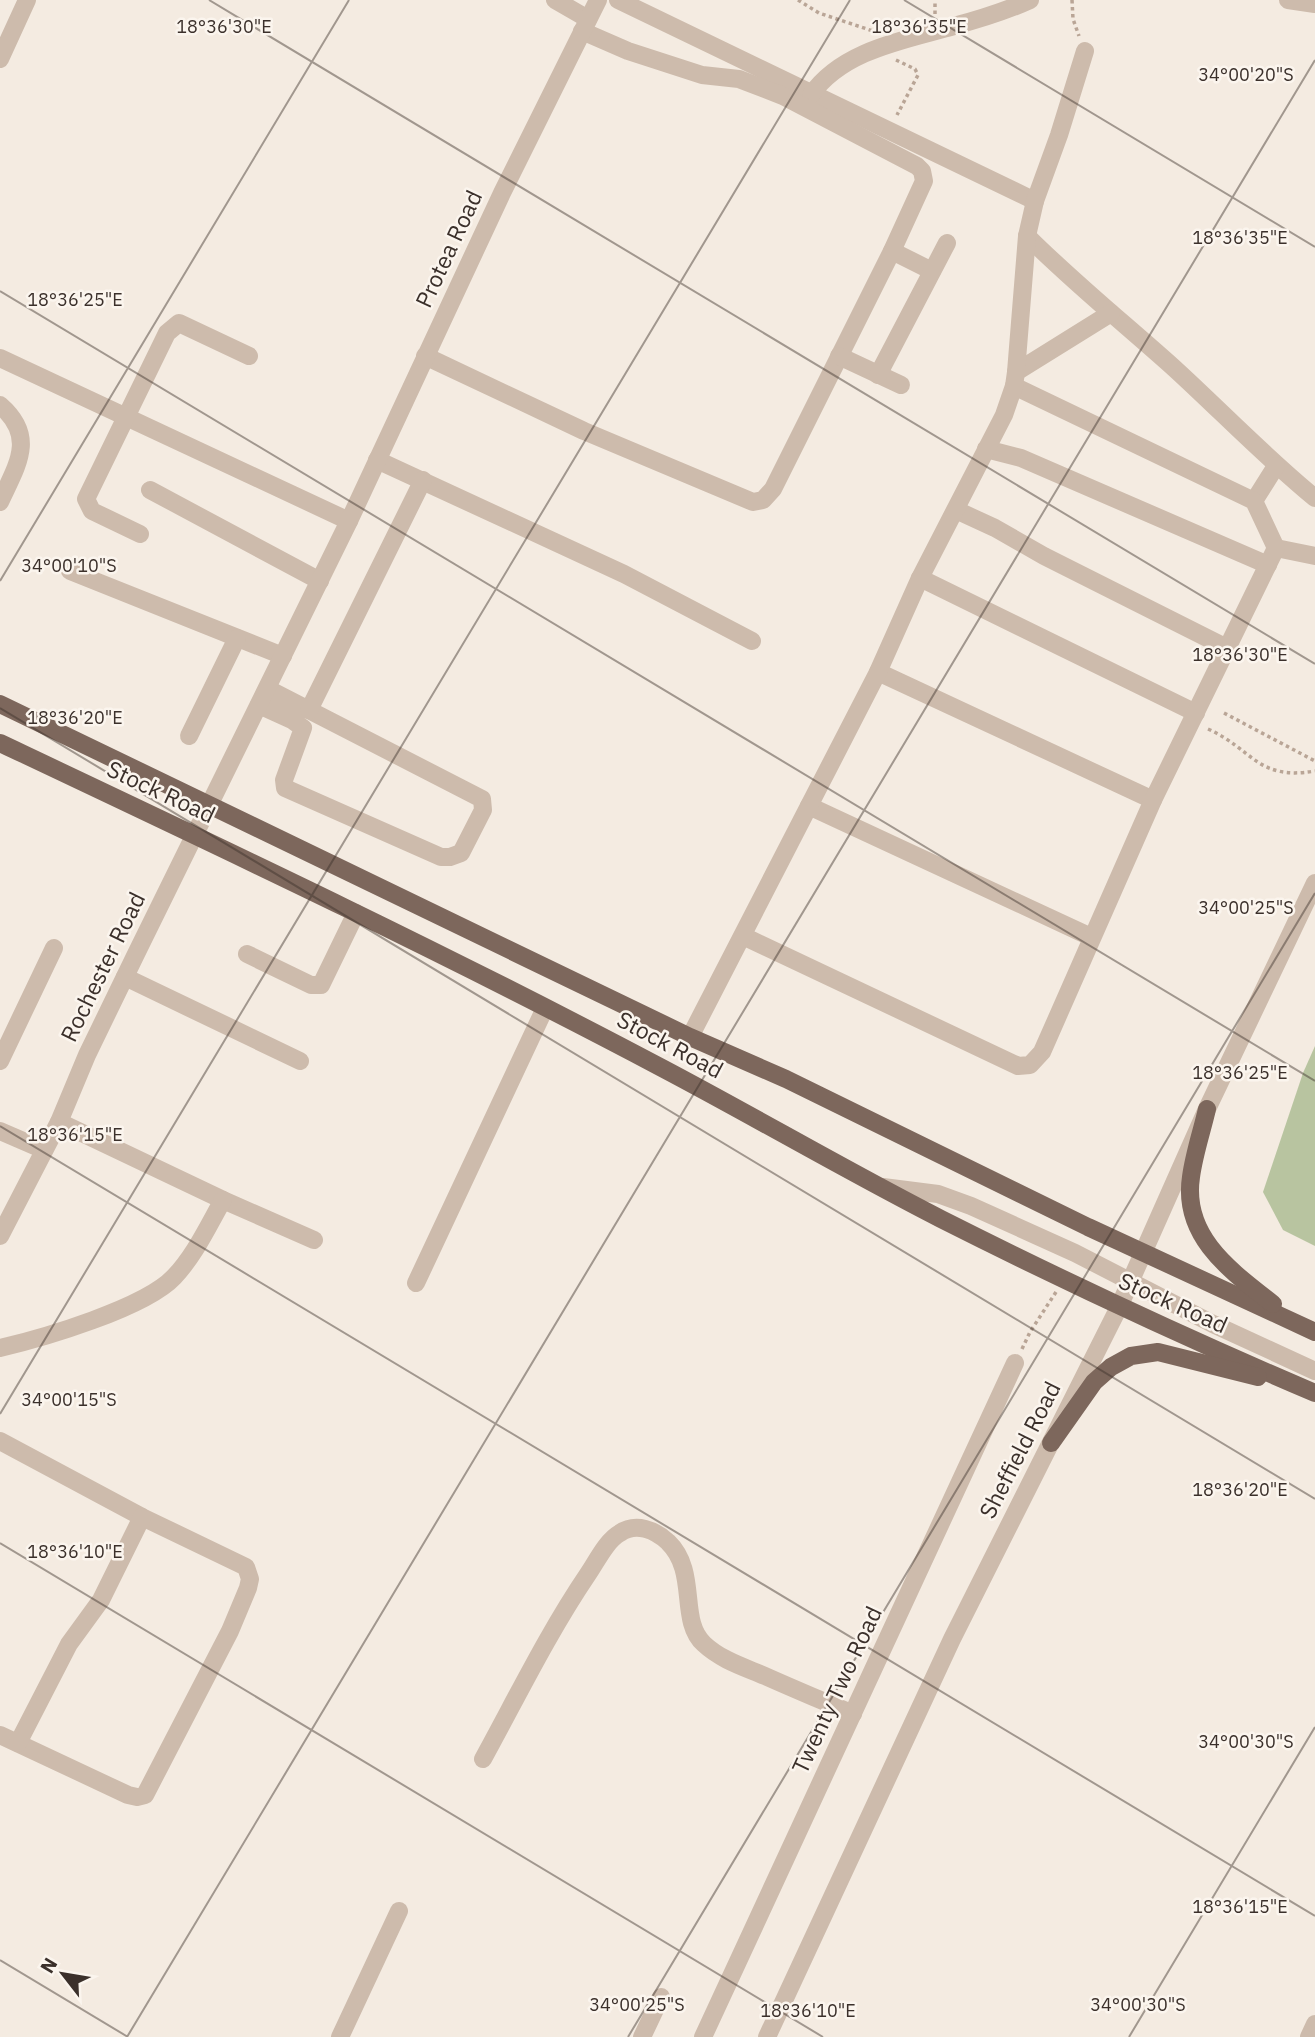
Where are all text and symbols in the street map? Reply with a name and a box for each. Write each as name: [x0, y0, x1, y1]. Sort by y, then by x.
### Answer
text: 18°36'30"E: [176, 15, 272, 38]
text: 18°36'35"E: [871, 15, 967, 38]
text: 34°00'20"S: [1198, 63, 1294, 86]
street label: Protea Road: [408, 185, 488, 312]
text: 18°36'35"E: [1192, 226, 1288, 249]
text: 18°36'25"E: [27, 288, 123, 311]
text: 34°00'10"S: [21, 554, 117, 577]
text: 18°36'30"E: [1192, 643, 1288, 666]
text: 18°36'20"E: [27, 706, 123, 729]
street label: Stock Road: [102, 753, 220, 829]
street label: Rochester Road: [53, 887, 151, 1046]
text: 34°00'25"S: [1198, 896, 1294, 919]
street label: Stock Road: [612, 1004, 729, 1085]
text: 18°36'25"E: [1192, 1061, 1288, 1084]
text: 18°36'15"E: [27, 1123, 123, 1146]
street label: Stock Road: [1114, 1265, 1233, 1339]
street label: Sheffield Road: [972, 1376, 1067, 1523]
text: 34°00'15"S: [21, 1388, 117, 1411]
text: 18°36'20"E: [1192, 1478, 1288, 1501]
text: 18°36'10"E: [27, 1540, 123, 1563]
street label: Twenty Two Road: [784, 1601, 888, 1778]
text: 34°00'30"S: [1198, 1730, 1294, 1753]
text: 18°36'15"E: [1192, 1895, 1288, 1918]
north arrow: [28, 1939, 98, 2009]
text: N: [35, 1953, 62, 1977]
text: 34°00'25"S: [589, 1993, 685, 2016]
text: 34°00'30"S: [1090, 1993, 1186, 2016]
text: 18°36'10"E: [760, 1999, 856, 2022]

